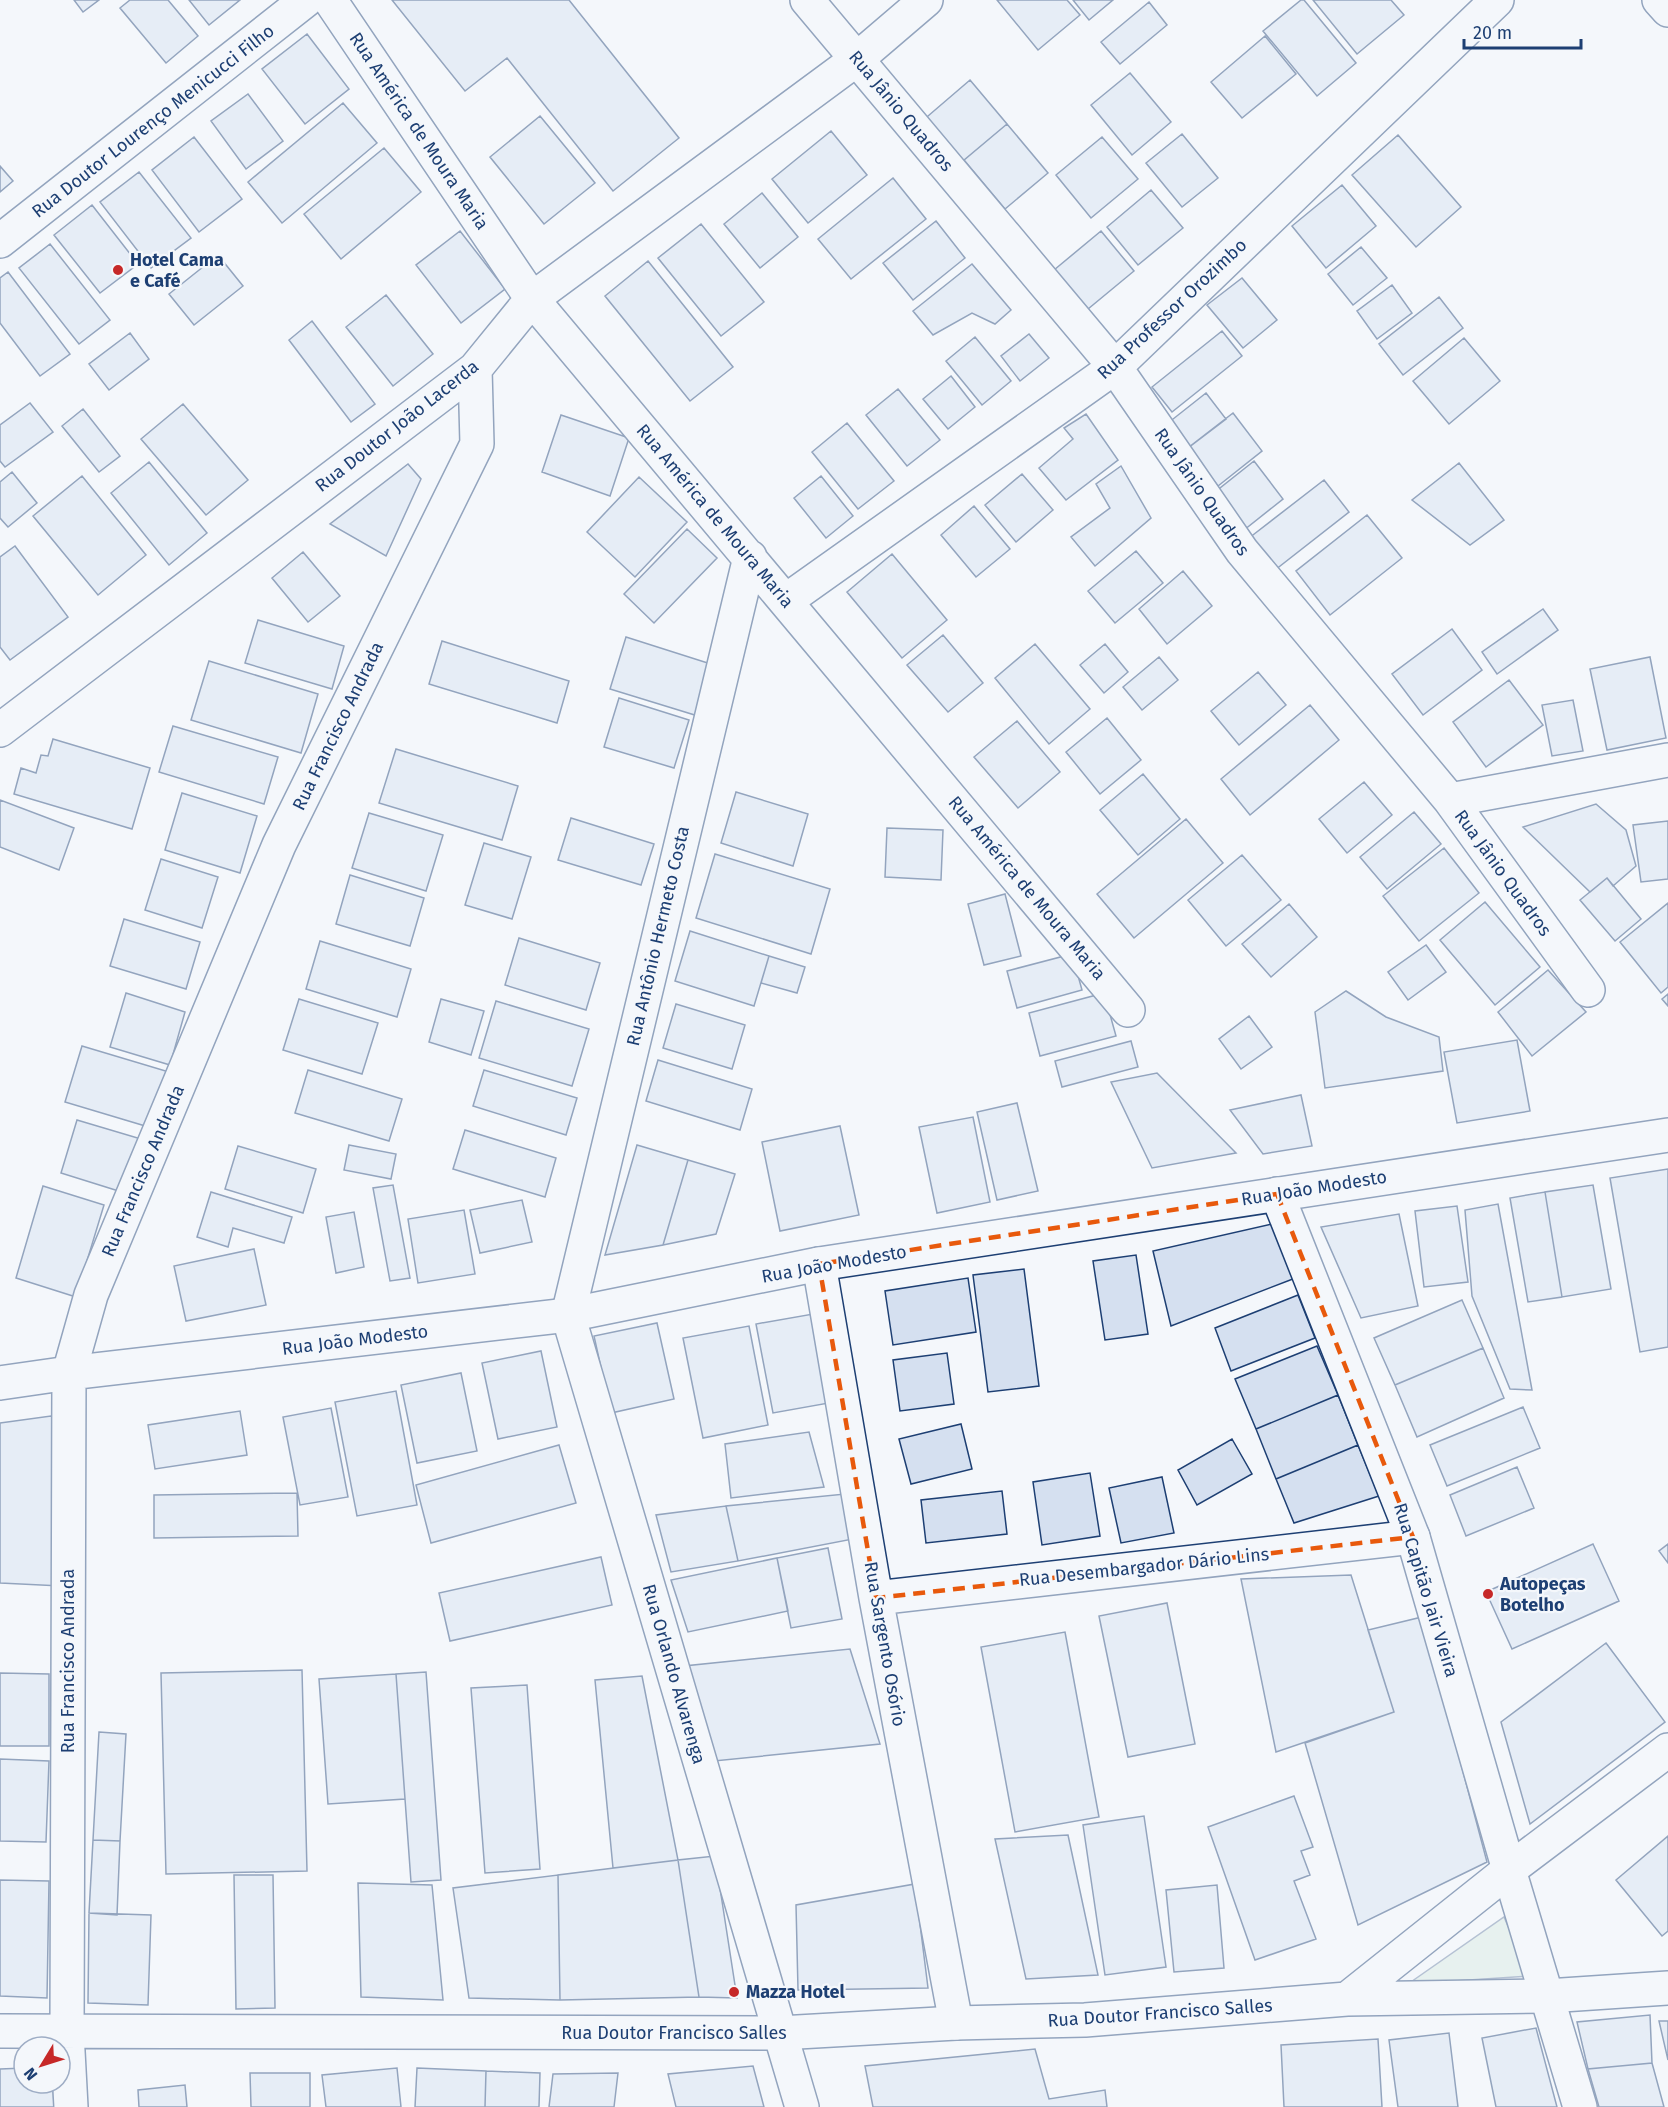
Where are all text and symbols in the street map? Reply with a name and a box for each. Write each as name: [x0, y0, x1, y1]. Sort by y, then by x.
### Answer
scale bar: [1464, 12, 1581, 50]
street label: Rua Doutor Lourenço Menicucci Filho: [27, 20, 279, 222]
text: 20 m: [1473, 22, 1512, 44]
street label: Rua América de Moura Maria: [345, 28, 493, 234]
street label: Rua Jânio Quadros: [844, 46, 958, 176]
street label: Rua Professor Orozimbo: [1093, 234, 1251, 384]
place label: Hotel Cama e Café: [130, 249, 224, 292]
marker: Hotel Cama e Café: [111, 263, 125, 277]
street label: Rua Doutor João Lacerda: [311, 355, 483, 497]
street label: Rua América de Moura Maria: [632, 420, 798, 612]
street label: Rua Jânio Quadros: [1150, 424, 1254, 560]
street label: Rua Francisco Andrada: [288, 638, 388, 814]
street label: Rua América de Moura Maria: [944, 792, 1110, 984]
street label: Rua Jânio Quadros: [1450, 805, 1556, 941]
street label: Rua Antônio Hermeto Costa: [622, 824, 694, 1048]
street label: Rua Francisco Andrada: [97, 1082, 189, 1260]
street label: Rua João Modesto: [1240, 1166, 1388, 1210]
street label: Rua João Modesto: [760, 1240, 908, 1288]
street label: Rua João Modesto: [281, 1320, 429, 1360]
street label: Rua Capitão Jair Vieira: [1389, 1500, 1463, 1680]
street label: Rua Desembargador Dário Lins: [1018, 1543, 1270, 1591]
street label: Rua Sargento Osório: [860, 1560, 910, 1728]
street label: Rua Francisco Andrada: [57, 1569, 79, 1753]
place label: Autopeças Botelho: [1499, 1573, 1586, 1616]
street label: Rua Orlando Alvarenga: [638, 1581, 710, 1767]
marker: Autopeças Botelho: [1481, 1587, 1495, 1601]
place label: Mazza Hotel: [746, 1981, 845, 2003]
marker: Mazza Hotel: [727, 1985, 741, 1999]
street label: Rua Doutor Francisco Salles: [1047, 1994, 1273, 2032]
street label: Rua Doutor Francisco Salles: [561, 2022, 787, 2044]
north arrow: [12, 2035, 72, 2095]
text: N: [20, 2064, 41, 2084]

